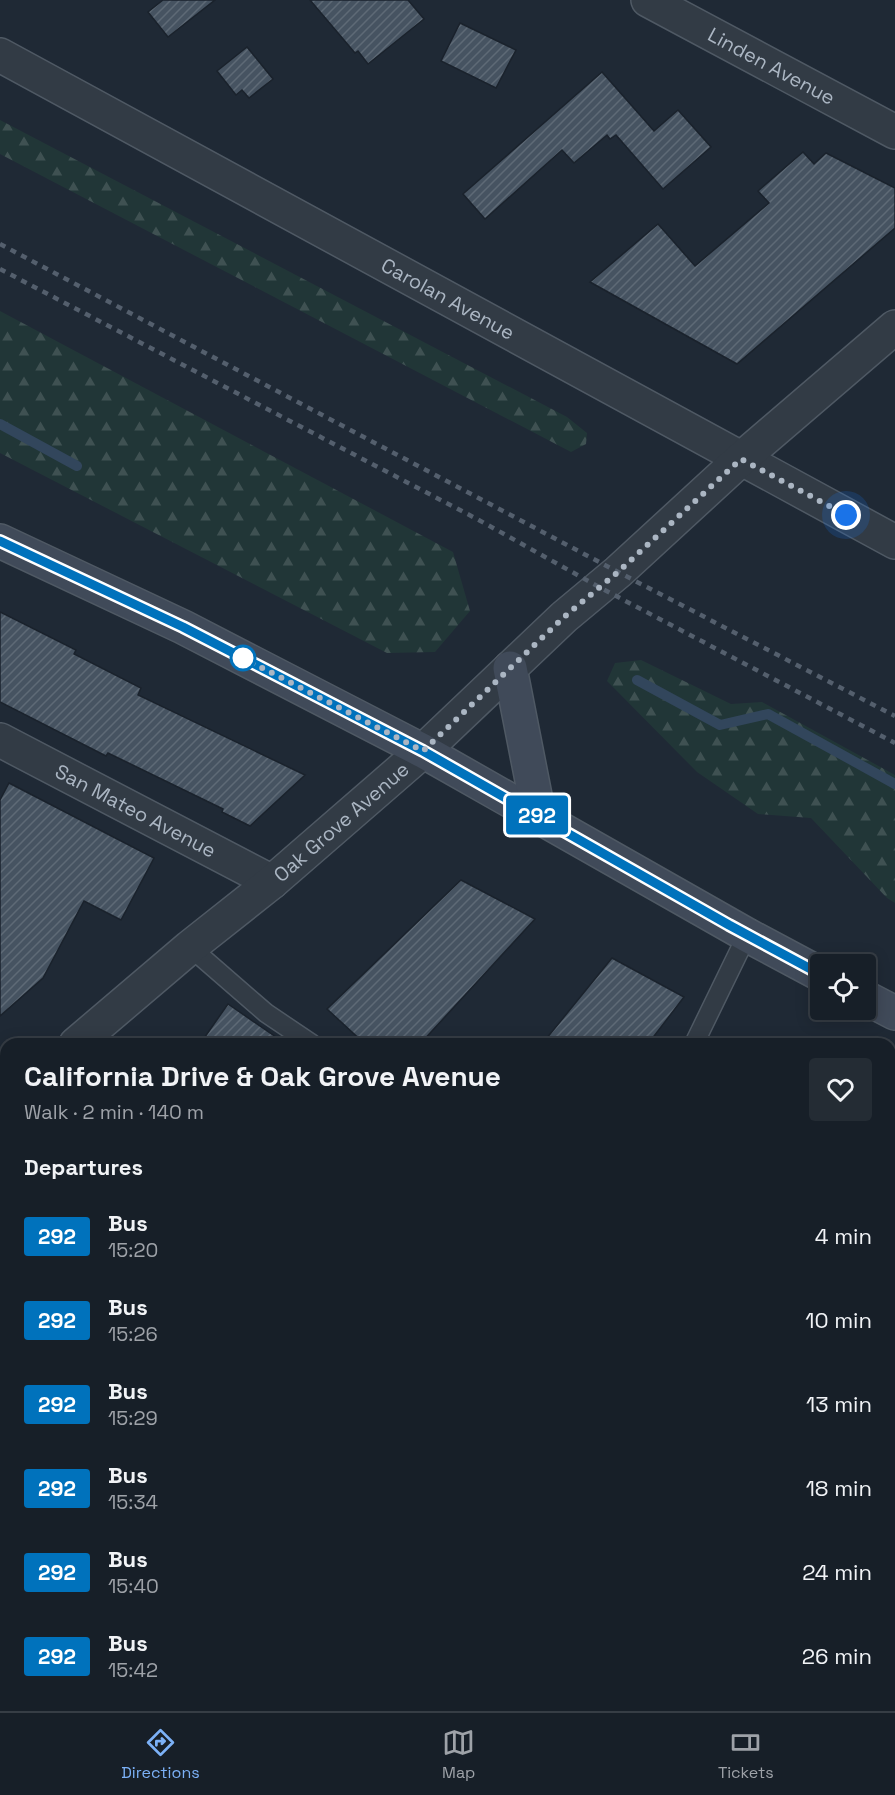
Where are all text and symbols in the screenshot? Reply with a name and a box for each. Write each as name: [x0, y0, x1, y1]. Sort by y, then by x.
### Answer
street label: Linden Avenue: [703, 21, 840, 111]
street label: Carolan Avenue: [377, 252, 519, 346]
your location: [831, 500, 861, 530]
unlabelled marker: [230, 645, 256, 671]
street label: Oak Grove Avenue: [268, 756, 414, 888]
street label: San Mateo Avenue: [51, 758, 221, 864]
line badge: 292: [502, 796, 572, 834]
text: 292: [518, 802, 556, 829]
map controls: [810, 954, 876, 1020]
button: locate: [810, 954, 876, 1020]
text: California Drive & Oak Grove Avenue: [24, 1058, 501, 1094]
button: heart: [809, 1058, 872, 1121]
text: Walk · 2 min · 140 m: [24, 1099, 204, 1125]
text: Departures: [24, 1153, 143, 1181]
text: Bus: [108, 1209, 148, 1237]
text: 4 min: [815, 1222, 872, 1250]
text: 292: [38, 1223, 76, 1250]
text: 15:20: [108, 1237, 158, 1263]
text: Bus: [108, 1293, 148, 1321]
text: 10 min: [805, 1306, 872, 1334]
text: 292: [38, 1307, 76, 1334]
text: 15:26: [108, 1321, 158, 1347]
text: Bus: [108, 1377, 148, 1405]
text: 13 min: [806, 1390, 872, 1418]
text: 292: [38, 1391, 76, 1418]
text: 15:29: [108, 1405, 158, 1431]
text: Bus: [108, 1461, 148, 1489]
text: 18 min: [806, 1474, 872, 1502]
text: 292: [38, 1475, 76, 1502]
text: 15:34: [108, 1489, 158, 1515]
text: Bus: [108, 1545, 148, 1573]
text: 24 min: [802, 1558, 872, 1586]
text: 292: [38, 1559, 76, 1586]
text: 15:40: [108, 1573, 159, 1599]
text: Bus: [108, 1629, 148, 1657]
text: 26 min: [802, 1642, 872, 1670]
text: 292: [38, 1643, 76, 1670]
text: 15:42: [108, 1657, 158, 1683]
tab: Directions: [121, 1726, 200, 1783]
tab: Map: [442, 1726, 475, 1783]
tab: Tickets: [718, 1726, 774, 1783]

